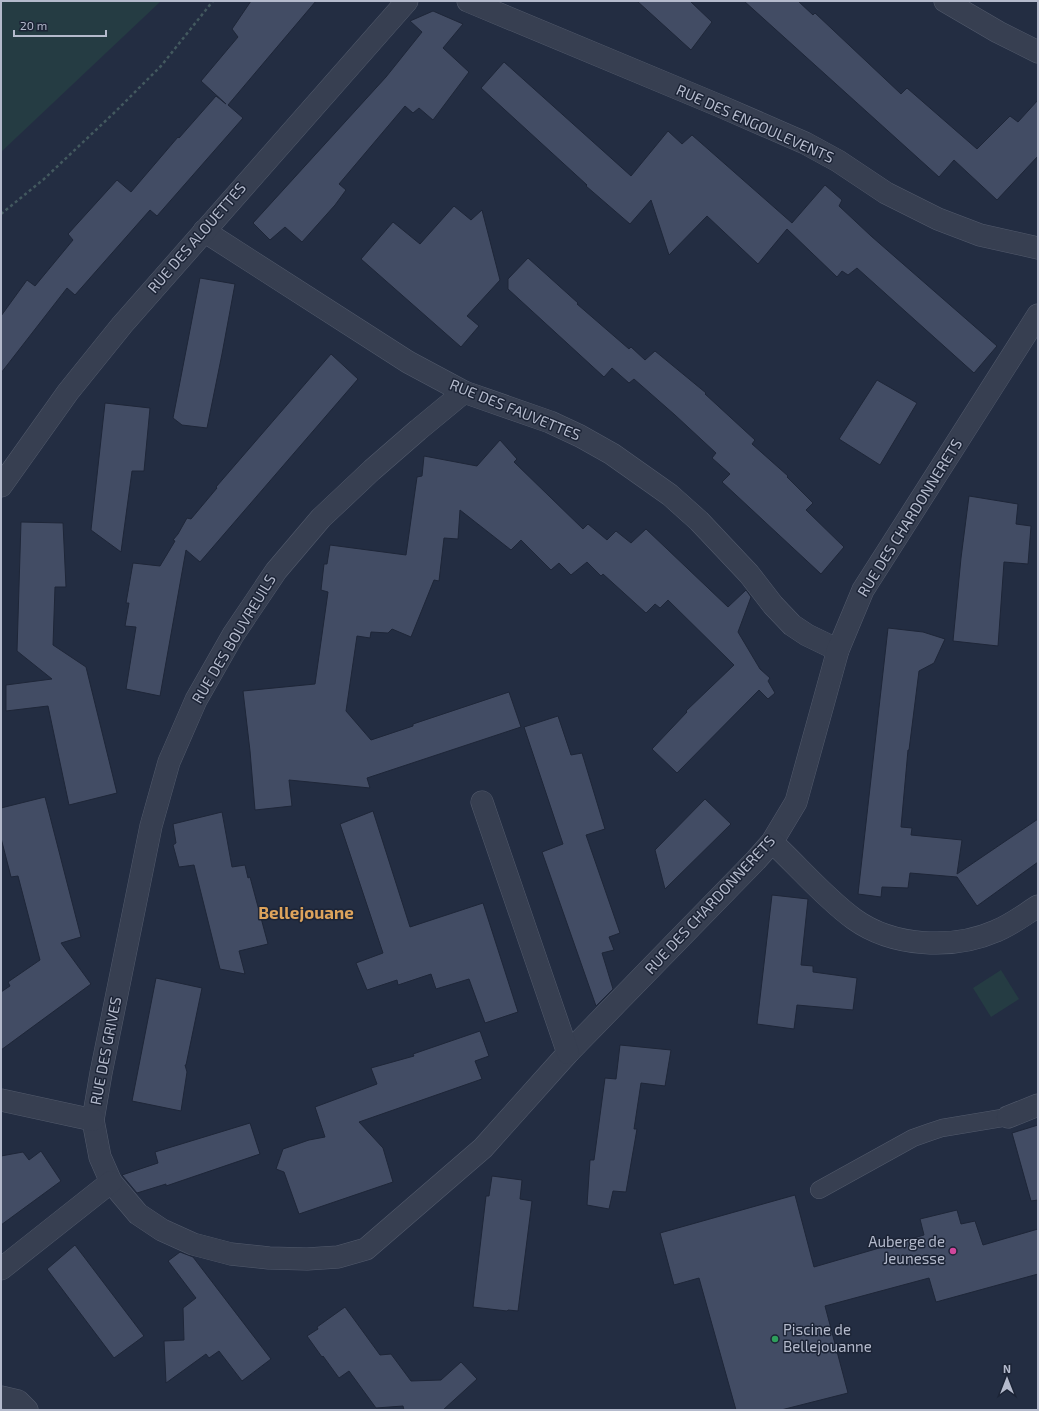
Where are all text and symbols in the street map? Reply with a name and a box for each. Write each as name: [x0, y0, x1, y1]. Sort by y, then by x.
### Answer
scale bar: [14, 12, 106, 38]
text: 20 m: [20, 18, 47, 32]
street label: RUE DES ENGOULEVENTS: [674, 80, 837, 166]
street label: RUE DES ALOUETTES: [143, 179, 249, 296]
street label: RUE DES FAUVETTES: [447, 375, 583, 444]
street label: RUE DES CHARDONNERETS: [853, 435, 965, 600]
street label: RUE DES BOUVREUILS: [187, 571, 279, 706]
street label: RUE DES CHARDONNERETS: [640, 831, 778, 977]
district label: Bellejouane: [258, 902, 354, 923]
street label: RUE DES GRIVES: [86, 995, 124, 1106]
place label: Auberge de Jeunesse: [868, 1232, 945, 1267]
marker: Auberge de Jeunesse: [948, 1246, 958, 1256]
place label: Piscine de Bellejouanne: [783, 1320, 872, 1356]
marker: Piscine de Bellejouanne: [770, 1334, 780, 1344]
north arrow: [987, 1359, 1027, 1399]
text: N: [1003, 1362, 1011, 1375]

